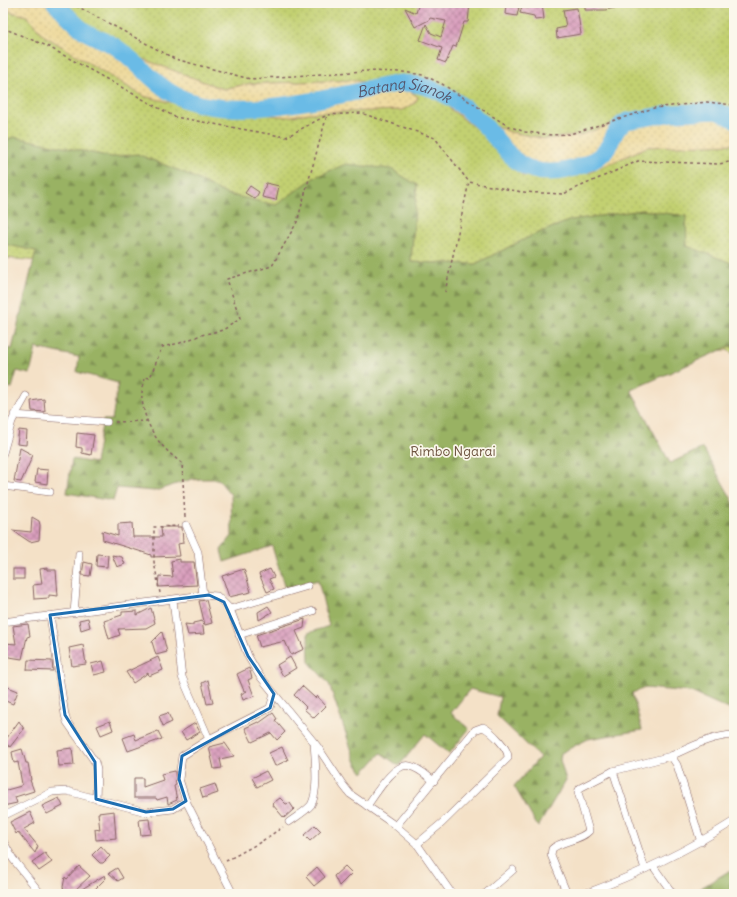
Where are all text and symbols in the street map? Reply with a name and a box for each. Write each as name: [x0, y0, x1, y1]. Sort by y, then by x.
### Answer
water label: Batang Sianok: [355, 73, 456, 107]
park label: Rimbo Ngarai: [410, 442, 496, 460]

